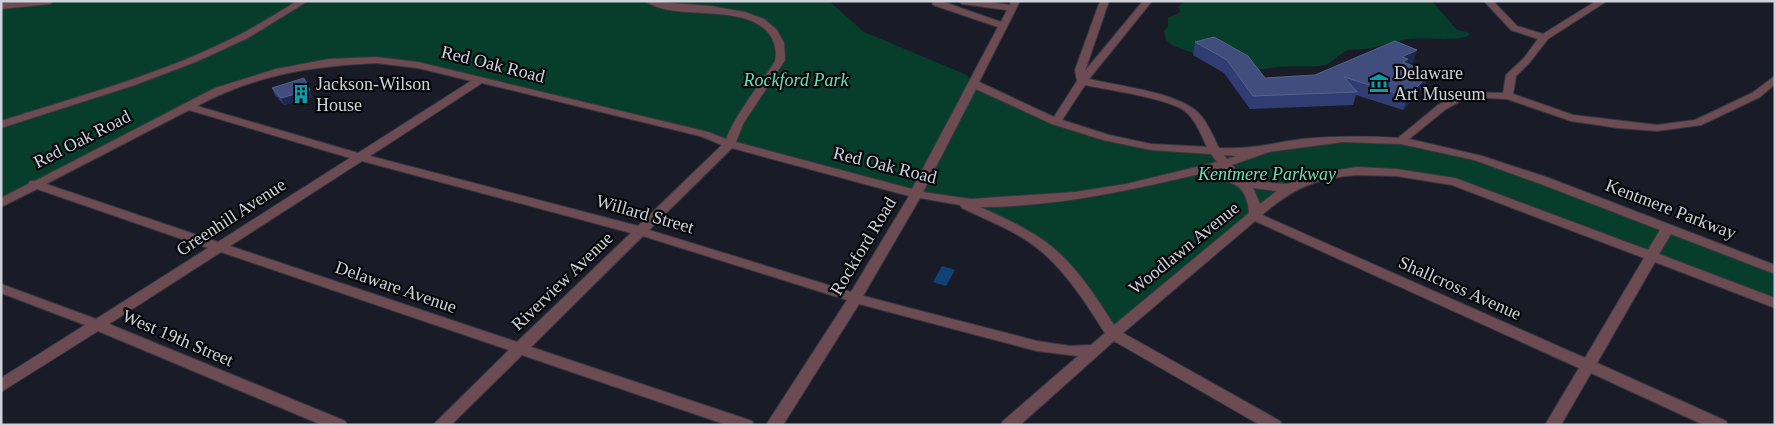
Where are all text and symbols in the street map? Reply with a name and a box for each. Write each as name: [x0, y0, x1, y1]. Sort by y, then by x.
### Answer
street label: Red Oak Road: [439, 41, 547, 87]
place label: Delaware Art Museum: [1394, 63, 1486, 104]
park label: Rockford Park: [743, 70, 849, 90]
museum icon: Delaware Art Museum: [1368, 72, 1390, 94]
place label: Jackson-Wilson House: [316, 74, 430, 115]
building icon: Jackson-Wilson House: [290, 83, 312, 105]
street label: Red Oak Road: [30, 106, 134, 172]
street label: Red Oak Road: [831, 142, 939, 188]
park label: Kentmere Parkway: [1197, 164, 1336, 184]
street label: Greenhill Avenue: [173, 174, 289, 260]
street label: Kentmere Parkway: [1603, 175, 1739, 243]
street label: Willard Street: [594, 191, 696, 237]
street label: Rockford Road: [826, 193, 900, 299]
street label: Woodlawn Avenue: [1125, 198, 1243, 298]
street label: Riverview Avenue: [507, 228, 617, 334]
street label: Shallcross Avenue: [1396, 252, 1524, 324]
street label: Delaware Avenue: [333, 257, 459, 317]
street label: West 19th Street: [120, 306, 236, 370]

